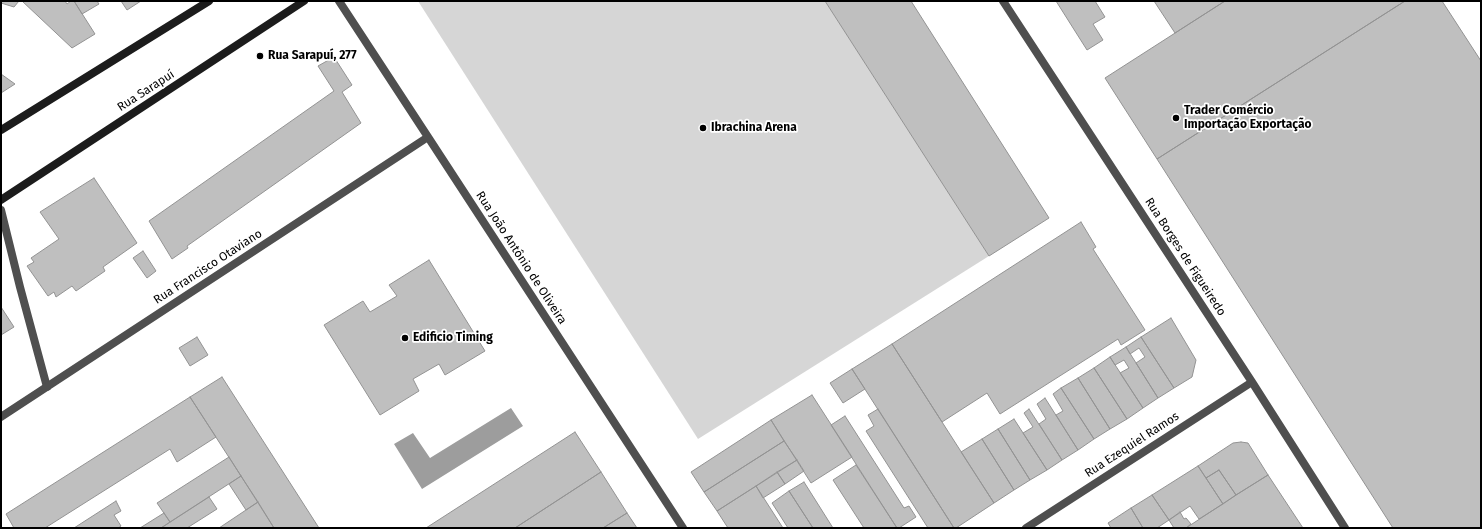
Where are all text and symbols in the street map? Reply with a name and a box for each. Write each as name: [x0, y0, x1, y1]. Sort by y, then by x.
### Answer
place label: Rua Sarapuí, 277: [268, 49, 357, 63]
marker: Rua Sarapuí, 277: [255, 51, 265, 61]
street label: Rua Sarapuí: [115, 67, 177, 115]
place label: Trader Comércio Importação Exportação: [1184, 104, 1311, 132]
marker: Trader Comércio Importação Exportação: [1171, 113, 1181, 123]
place label: Ibrachina Arena: [711, 121, 797, 135]
marker: Ibrachina Arena: [698, 123, 708, 133]
street label: Rua João Antônio de Oliveira: [473, 189, 569, 327]
street label: Rua Borges de Figueiredo: [1141, 195, 1229, 319]
street label: Rua Francisco Otaviano: [151, 227, 265, 307]
place label: Edificio Timing: [413, 331, 493, 345]
marker: Edificio Timing: [400, 333, 410, 343]
street label: Rua Ezequiel Ramos: [1082, 409, 1182, 481]

